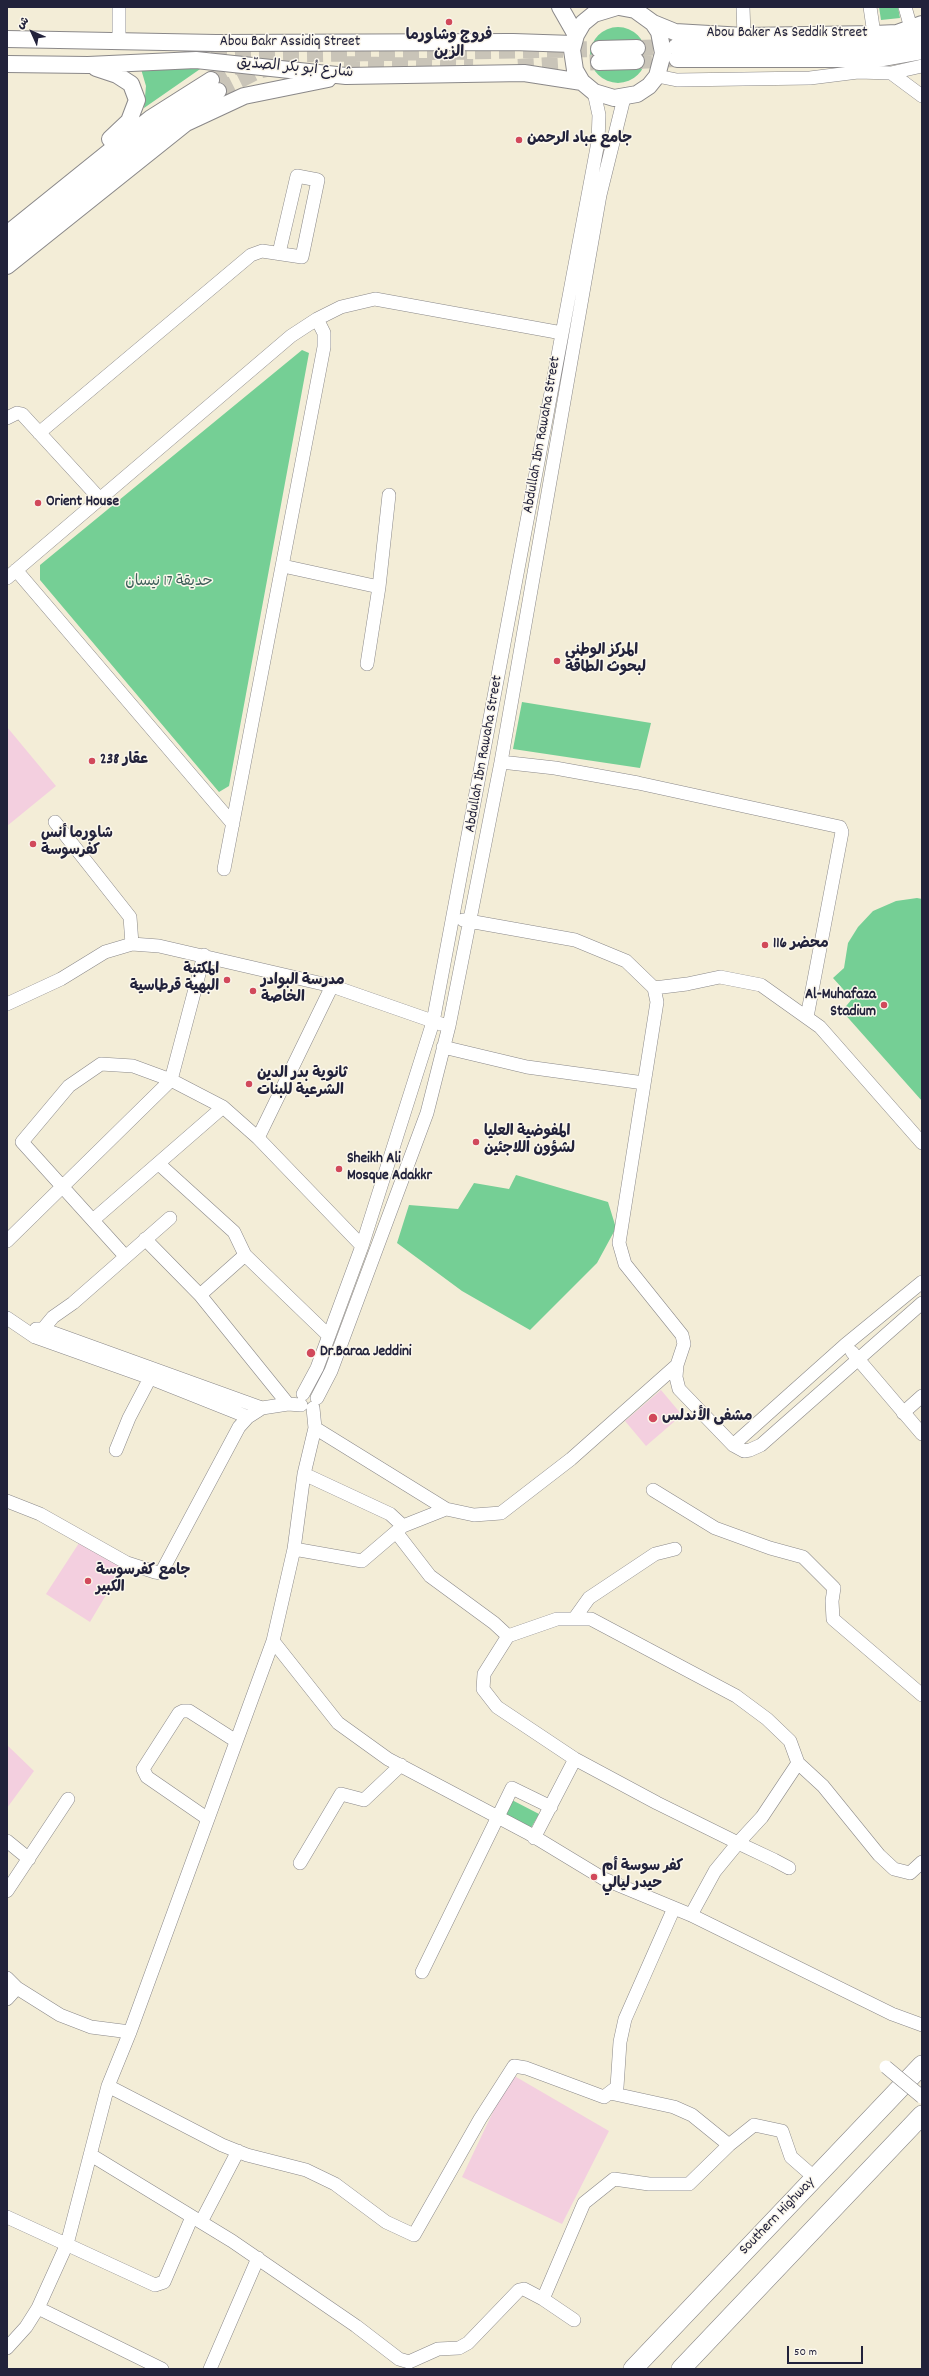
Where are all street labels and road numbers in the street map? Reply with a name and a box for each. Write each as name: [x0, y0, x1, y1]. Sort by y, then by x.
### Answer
street label: Abou Baker As Seddik Street: [706, 25, 868, 43]
street label: Abou Bakr Assidiq Street: [220, 34, 360, 52]
street label: شارع أبو بكر الصدّيق: [236, 55, 354, 83]
street label: Abdullah Ibn Rawaha Street: [520, 355, 566, 515]
street label: Abdullah Ibn Rawaha Street: [462, 674, 508, 834]
street label: Southern Highway: [736, 2174, 820, 2260]

